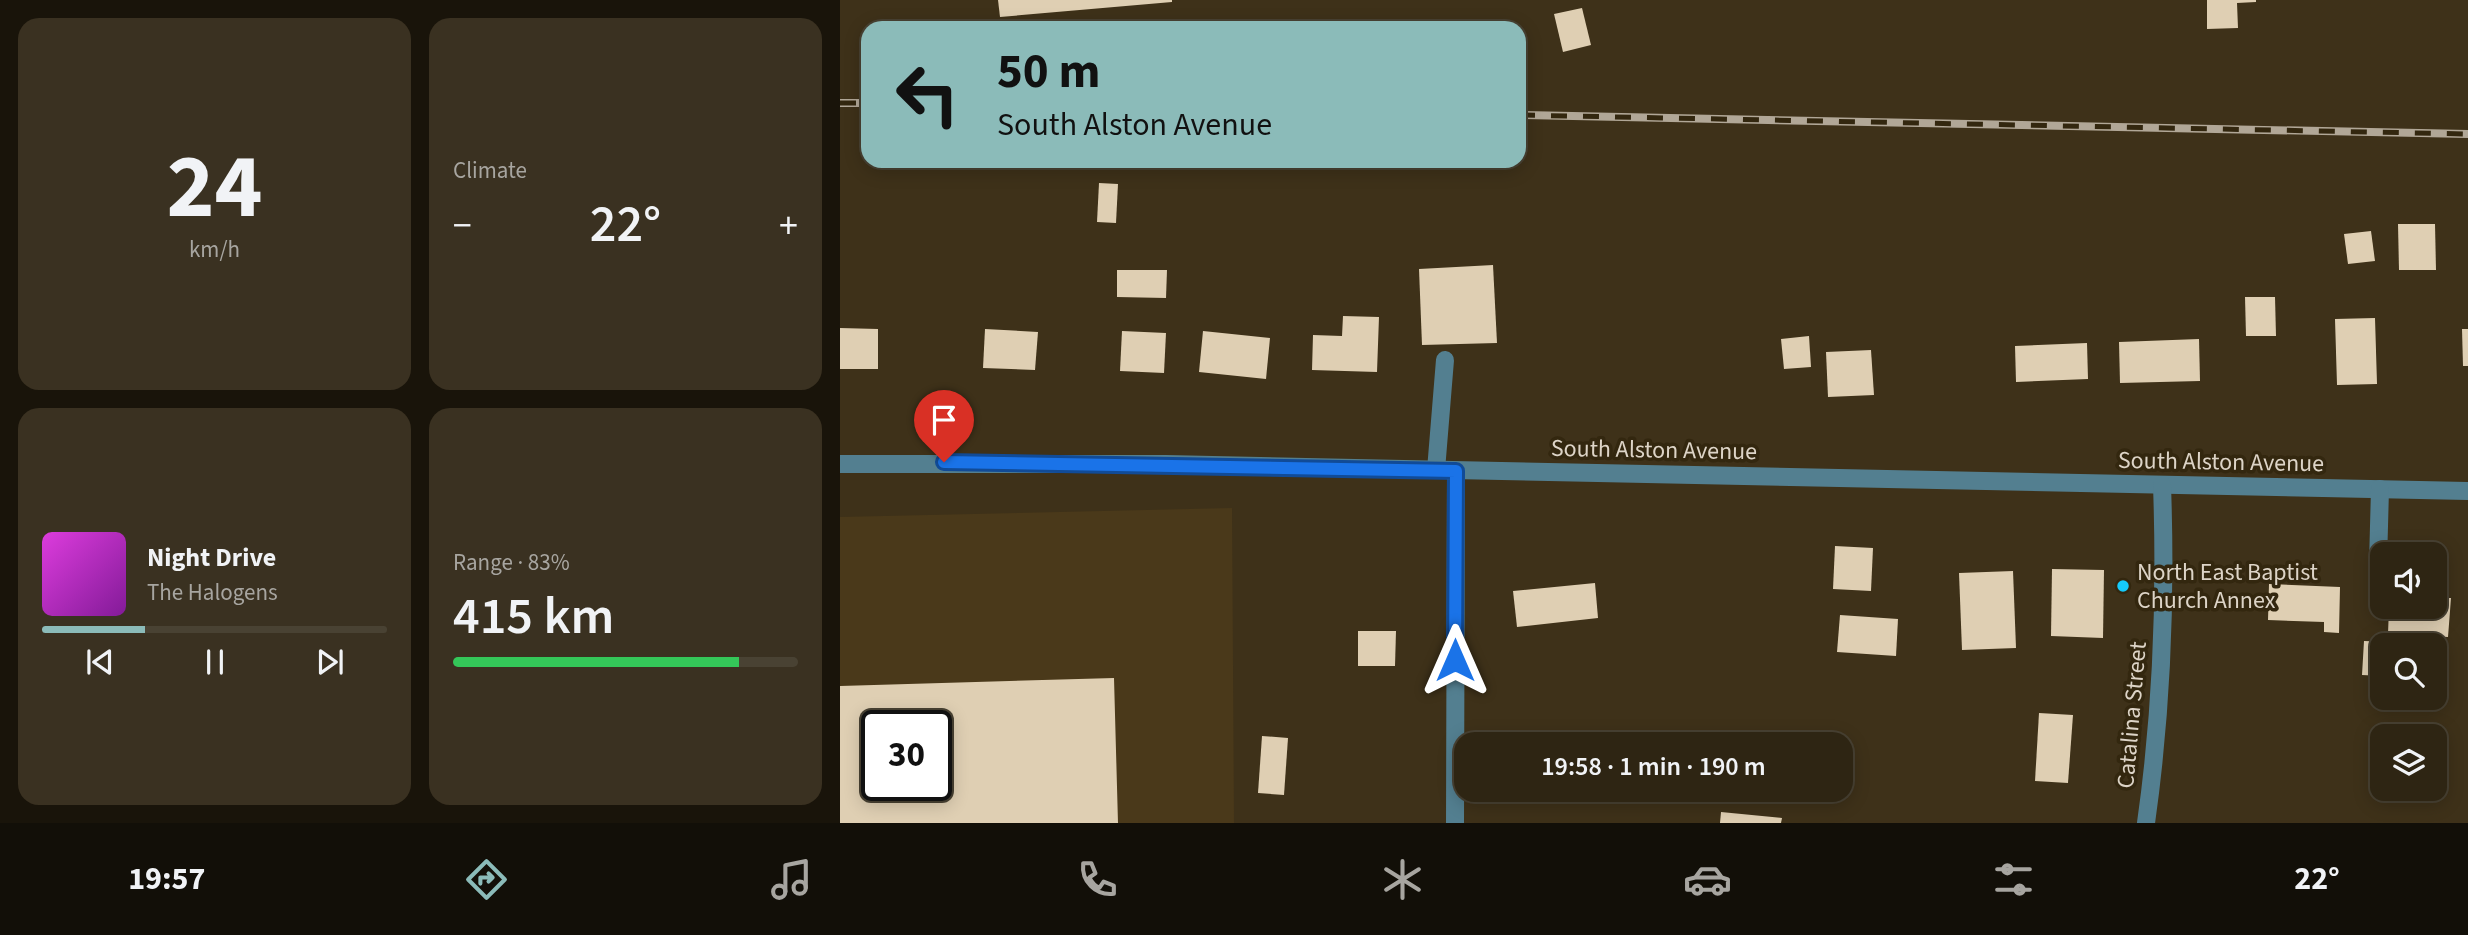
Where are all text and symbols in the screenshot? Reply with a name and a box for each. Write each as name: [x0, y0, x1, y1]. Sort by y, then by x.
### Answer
text: 50 m: [997, 37, 1101, 107]
icon: left: [882, 49, 973, 140]
text: South Alston Avenue: [997, 102, 1272, 148]
text: 24: [166, 123, 263, 252]
text: Climate: [453, 154, 527, 187]
text: 22°: [590, 188, 661, 262]
text: −: [453, 199, 472, 253]
text: +: [779, 199, 798, 253]
text: km/h: [189, 233, 240, 266]
pin: [914, 390, 974, 462]
icon: arrive: [925, 401, 963, 439]
street label: South Alston Avenue: [1551, 431, 1757, 469]
street label: South Alston Avenue: [2118, 443, 2324, 481]
text: Night Drive: [147, 539, 276, 576]
map controls: [2370, 542, 2447, 801]
button: sound: [2370, 542, 2447, 619]
text: Range · 83%: [453, 546, 570, 579]
place label: North East Baptist Church Annex: [2137, 555, 2318, 618]
text: The Halogens: [147, 576, 278, 609]
marker: North East Baptist Church Annex: [2115, 578, 2131, 594]
text: 415 km: [453, 580, 614, 654]
position arrow: [1418, 623, 1492, 697]
button: search: [2370, 633, 2447, 710]
street label: Catalina Street: [2108, 640, 2156, 790]
icon: previous: [81, 643, 119, 681]
icon: pause: [196, 643, 234, 681]
icon: next: [311, 643, 349, 681]
speed limit sign: 30: [861, 710, 952, 801]
button: layers: [2370, 724, 2447, 801]
text: 19:58 · 1 min · 190 m: [1541, 748, 1766, 785]
icon: directions: [462, 855, 511, 904]
icon: music: [767, 855, 816, 904]
icon: phone: [1073, 855, 1122, 904]
icon: climate: [1378, 855, 1427, 904]
icon: car: [1683, 855, 1732, 904]
icon: filters: [1989, 855, 2038, 904]
text: 19:57: [128, 856, 205, 902]
text: 22°: [2294, 856, 2340, 902]

